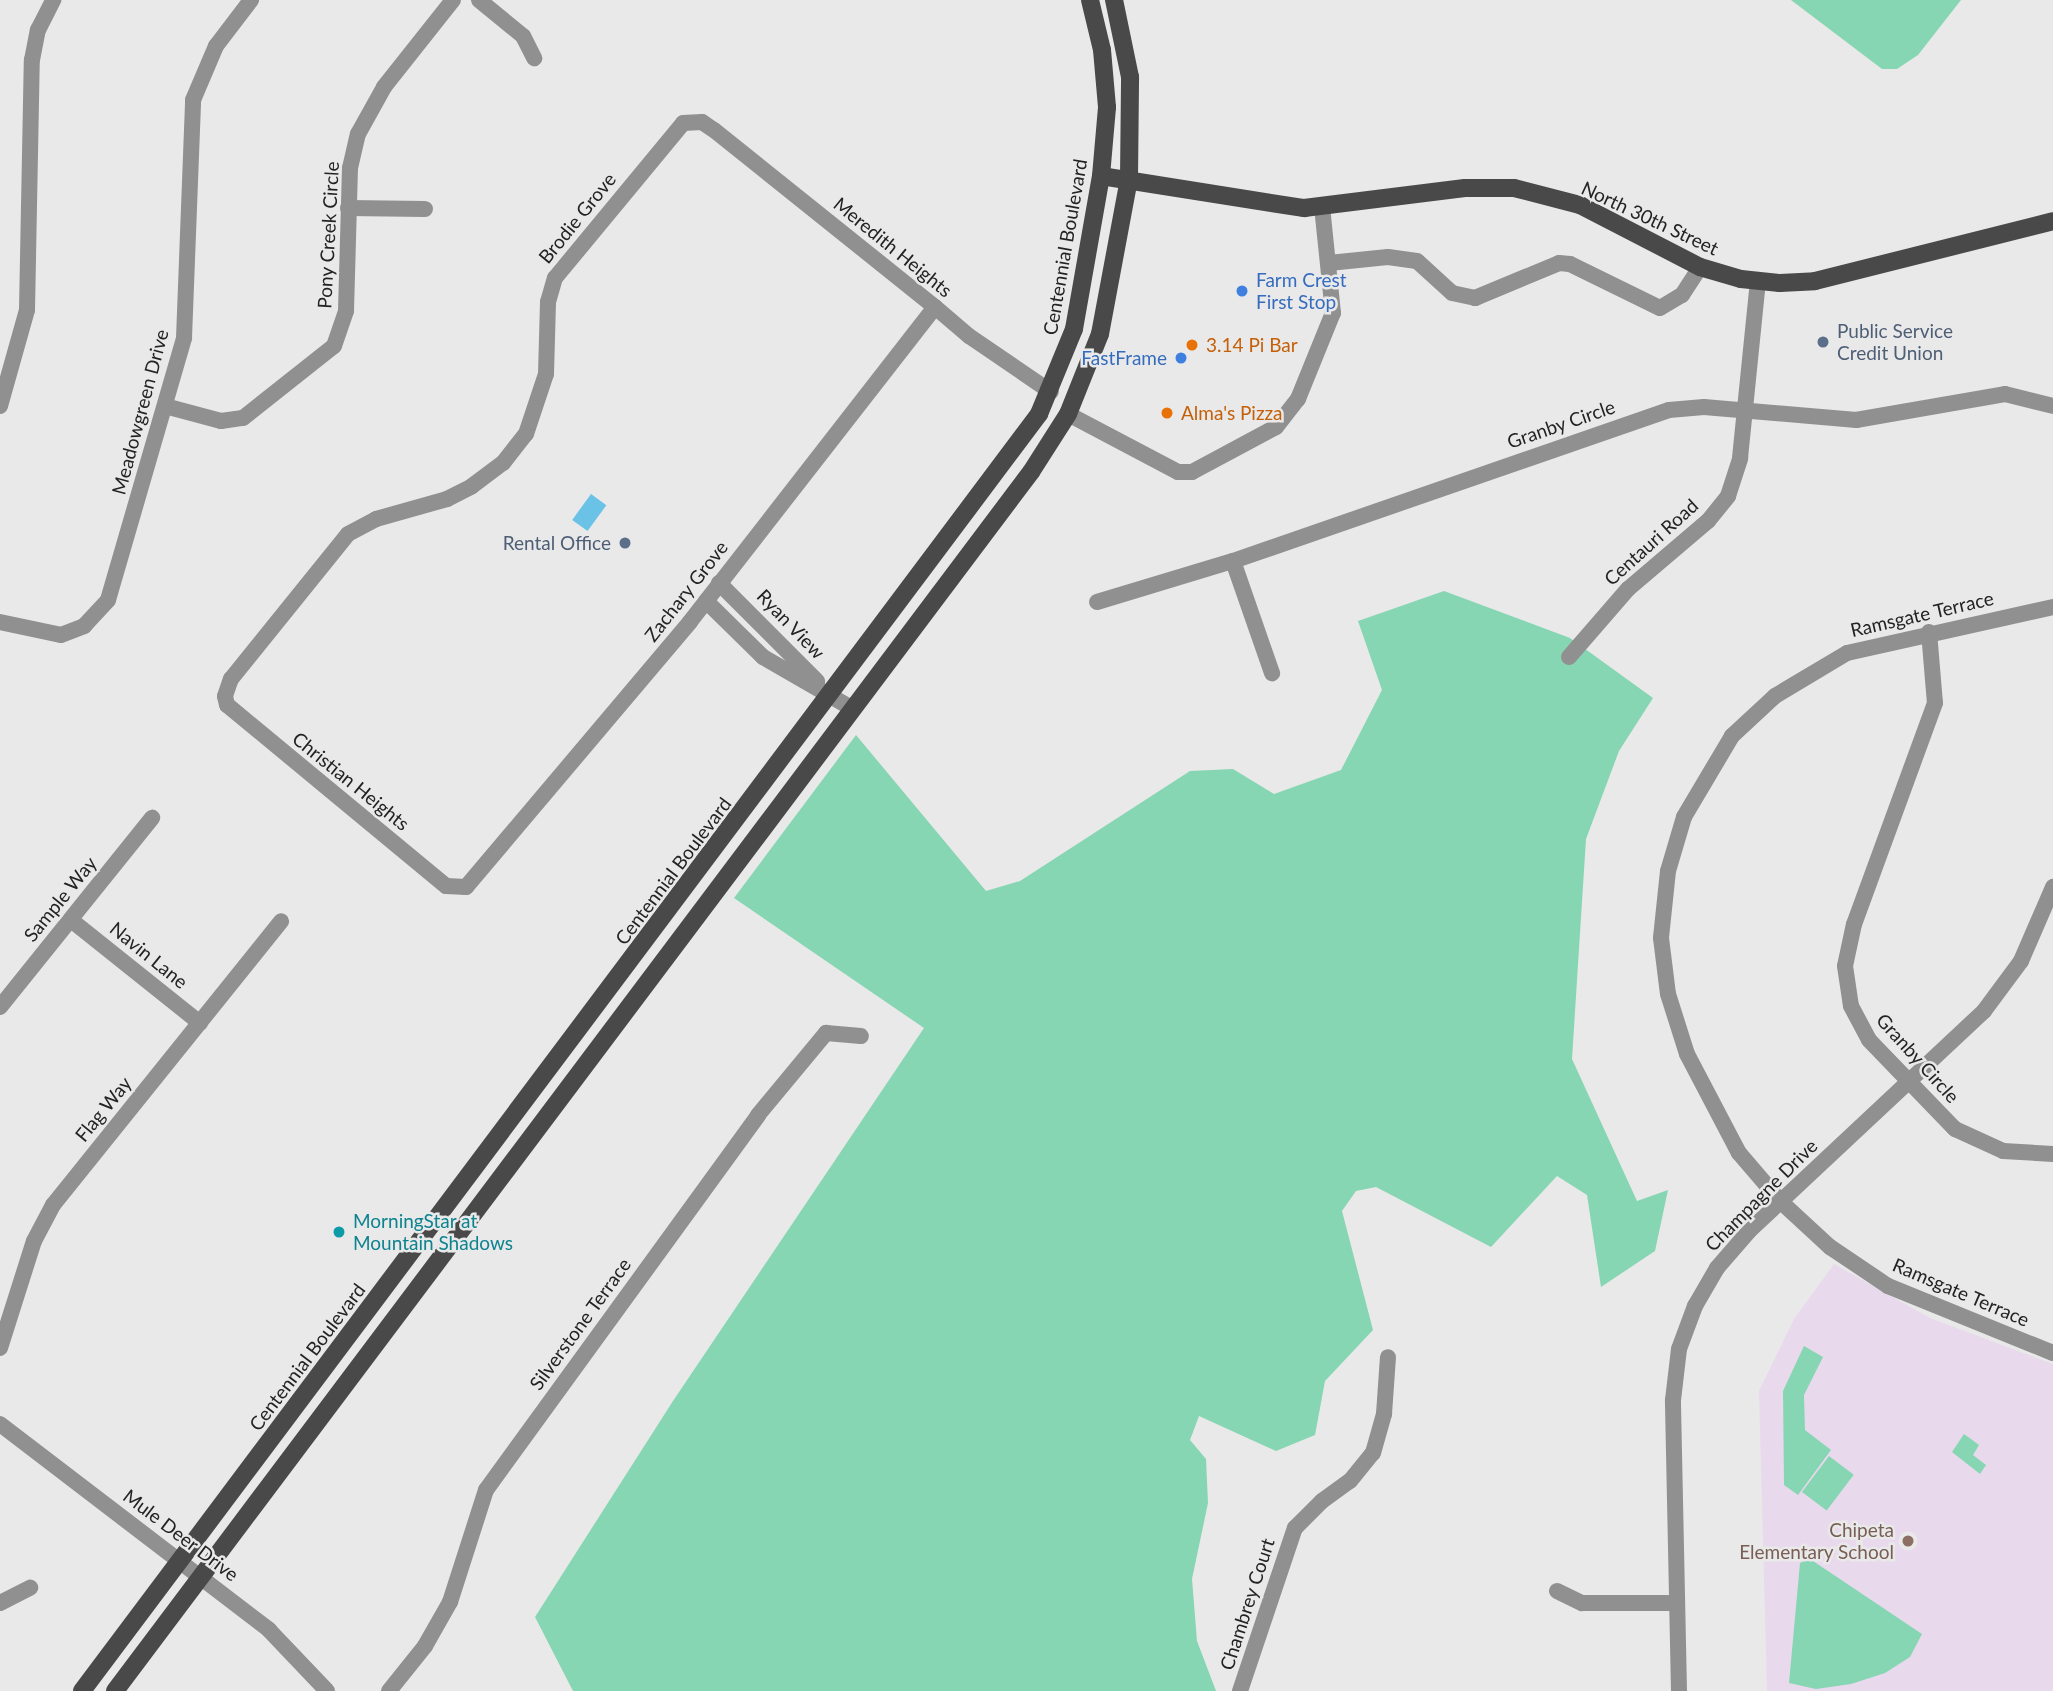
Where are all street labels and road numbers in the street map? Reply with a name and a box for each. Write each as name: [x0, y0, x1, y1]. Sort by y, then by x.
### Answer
street label: Centennial Boulevard: [1038, 157, 1092, 337]
street label: Pony Creek Circle: [313, 161, 343, 309]
street label: Brodie Grove: [534, 168, 620, 268]
street label: North 30th Street: [1578, 176, 1722, 260]
street label: Meredith Heights: [829, 192, 957, 302]
street label: Meadowgreen Drive: [107, 327, 173, 497]
street label: Granby Circle: [1504, 395, 1618, 453]
street label: Centauri Road: [1599, 494, 1703, 590]
street label: Zachary Grove: [640, 536, 732, 646]
street label: Ryan View: [752, 584, 830, 664]
street label: Ramsgate Terrace: [1848, 586, 1996, 642]
street label: Christian Heights: [288, 727, 414, 835]
street label: Centennial Boulevard: [610, 793, 736, 949]
street label: Sample Way: [19, 852, 101, 946]
street label: Navin Lane: [106, 917, 192, 993]
street label: Granby Circle: [1872, 1008, 1964, 1108]
street label: Flag Way: [70, 1072, 136, 1146]
street label: Champagne Drive: [1700, 1134, 1822, 1256]
street label: Silverstone Terrace: [524, 1253, 636, 1395]
street label: Ramsgate Terrace: [1889, 1253, 2033, 1331]
street label: Centennial Boulevard: [244, 1279, 370, 1435]
street label: Mule Deer Drive: [119, 1484, 243, 1586]
street label: Chambrey Court: [1215, 1535, 1279, 1673]

